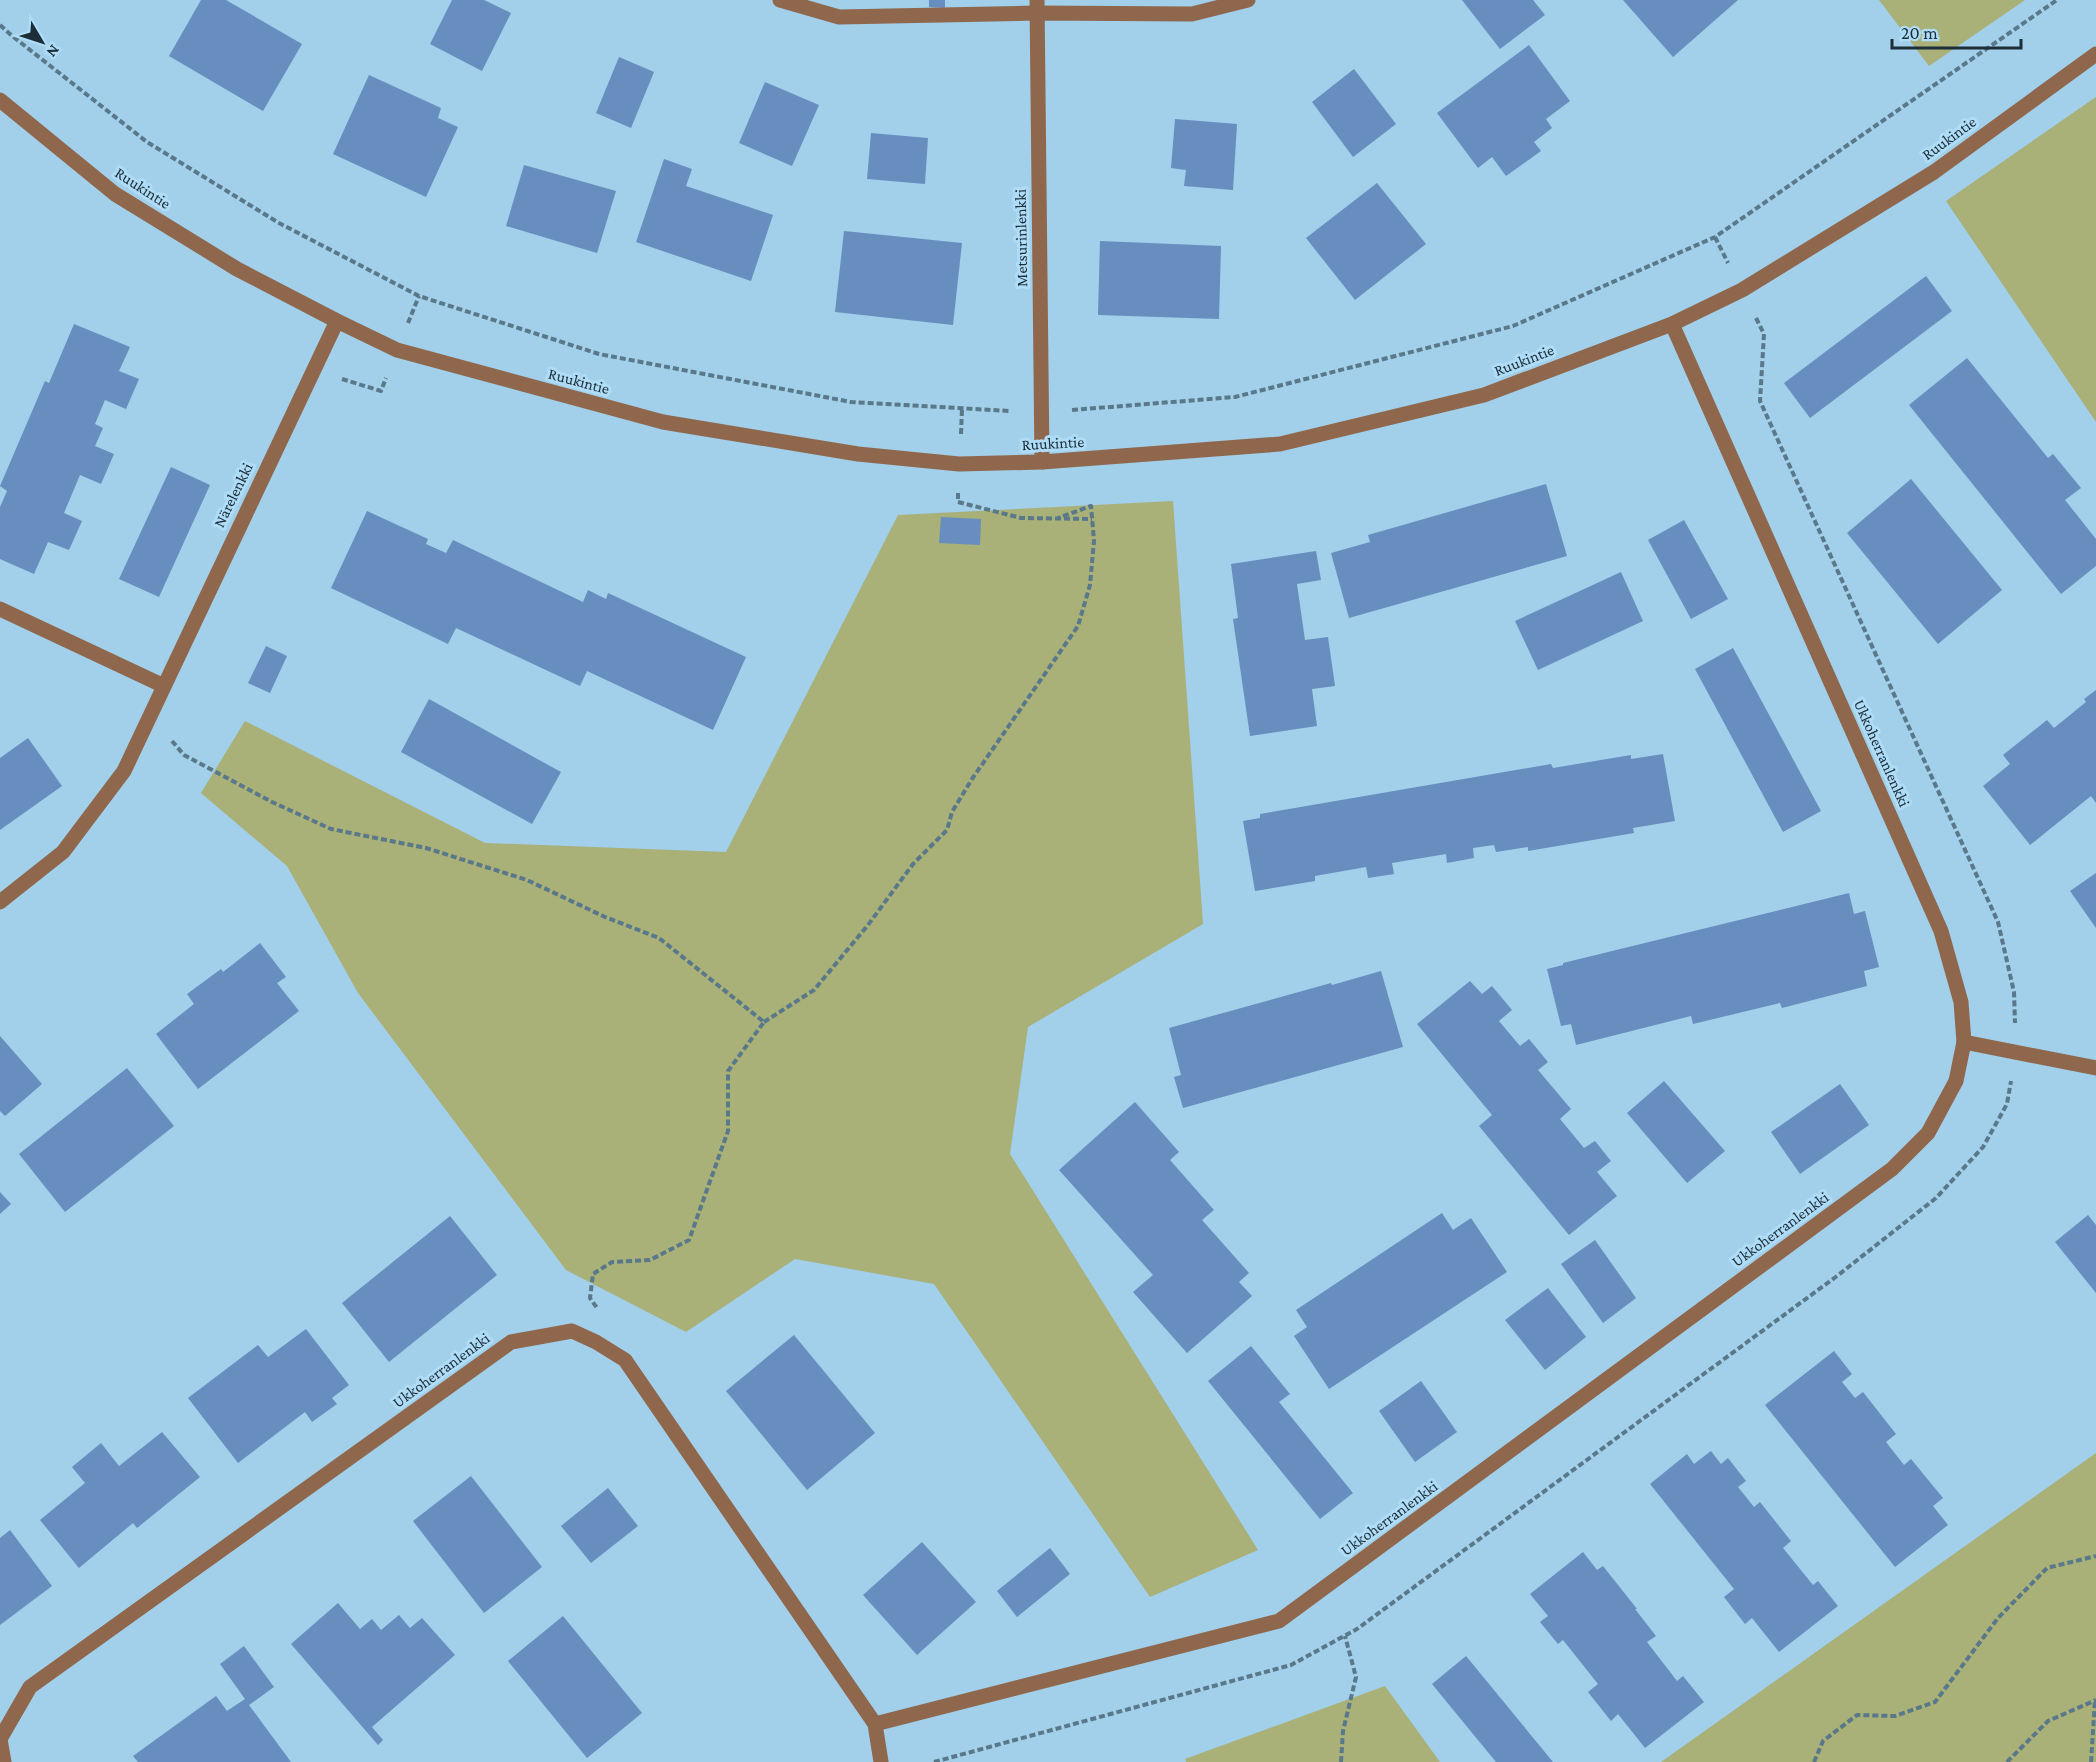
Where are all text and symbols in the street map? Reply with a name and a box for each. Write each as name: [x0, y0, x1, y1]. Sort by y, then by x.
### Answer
north arrow: [12, 12, 72, 72]
scale bar: [1892, 12, 2021, 50]
text: 20 m: [1901, 23, 1938, 43]
text: N: [43, 42, 63, 61]
street label: Ruukintie: [1919, 113, 1979, 163]
street label: Ruukintie: [112, 164, 174, 212]
street label: Metsurinlenkki: [1012, 189, 1030, 287]
street label: Ruukintie: [1492, 341, 1556, 379]
street label: Ruukintie: [547, 365, 611, 397]
street label: Ruukintie: [1021, 433, 1085, 453]
street label: Närelenkki: [210, 460, 256, 530]
street label: Ukkoherranlenkki: [1851, 697, 1913, 809]
street label: Ukkoherranlenkki: [1728, 1188, 1832, 1270]
street label: Ukkoherranlenkki: [389, 1329, 493, 1411]
street label: Ukkoherranlenkki: [1337, 1477, 1441, 1559]

